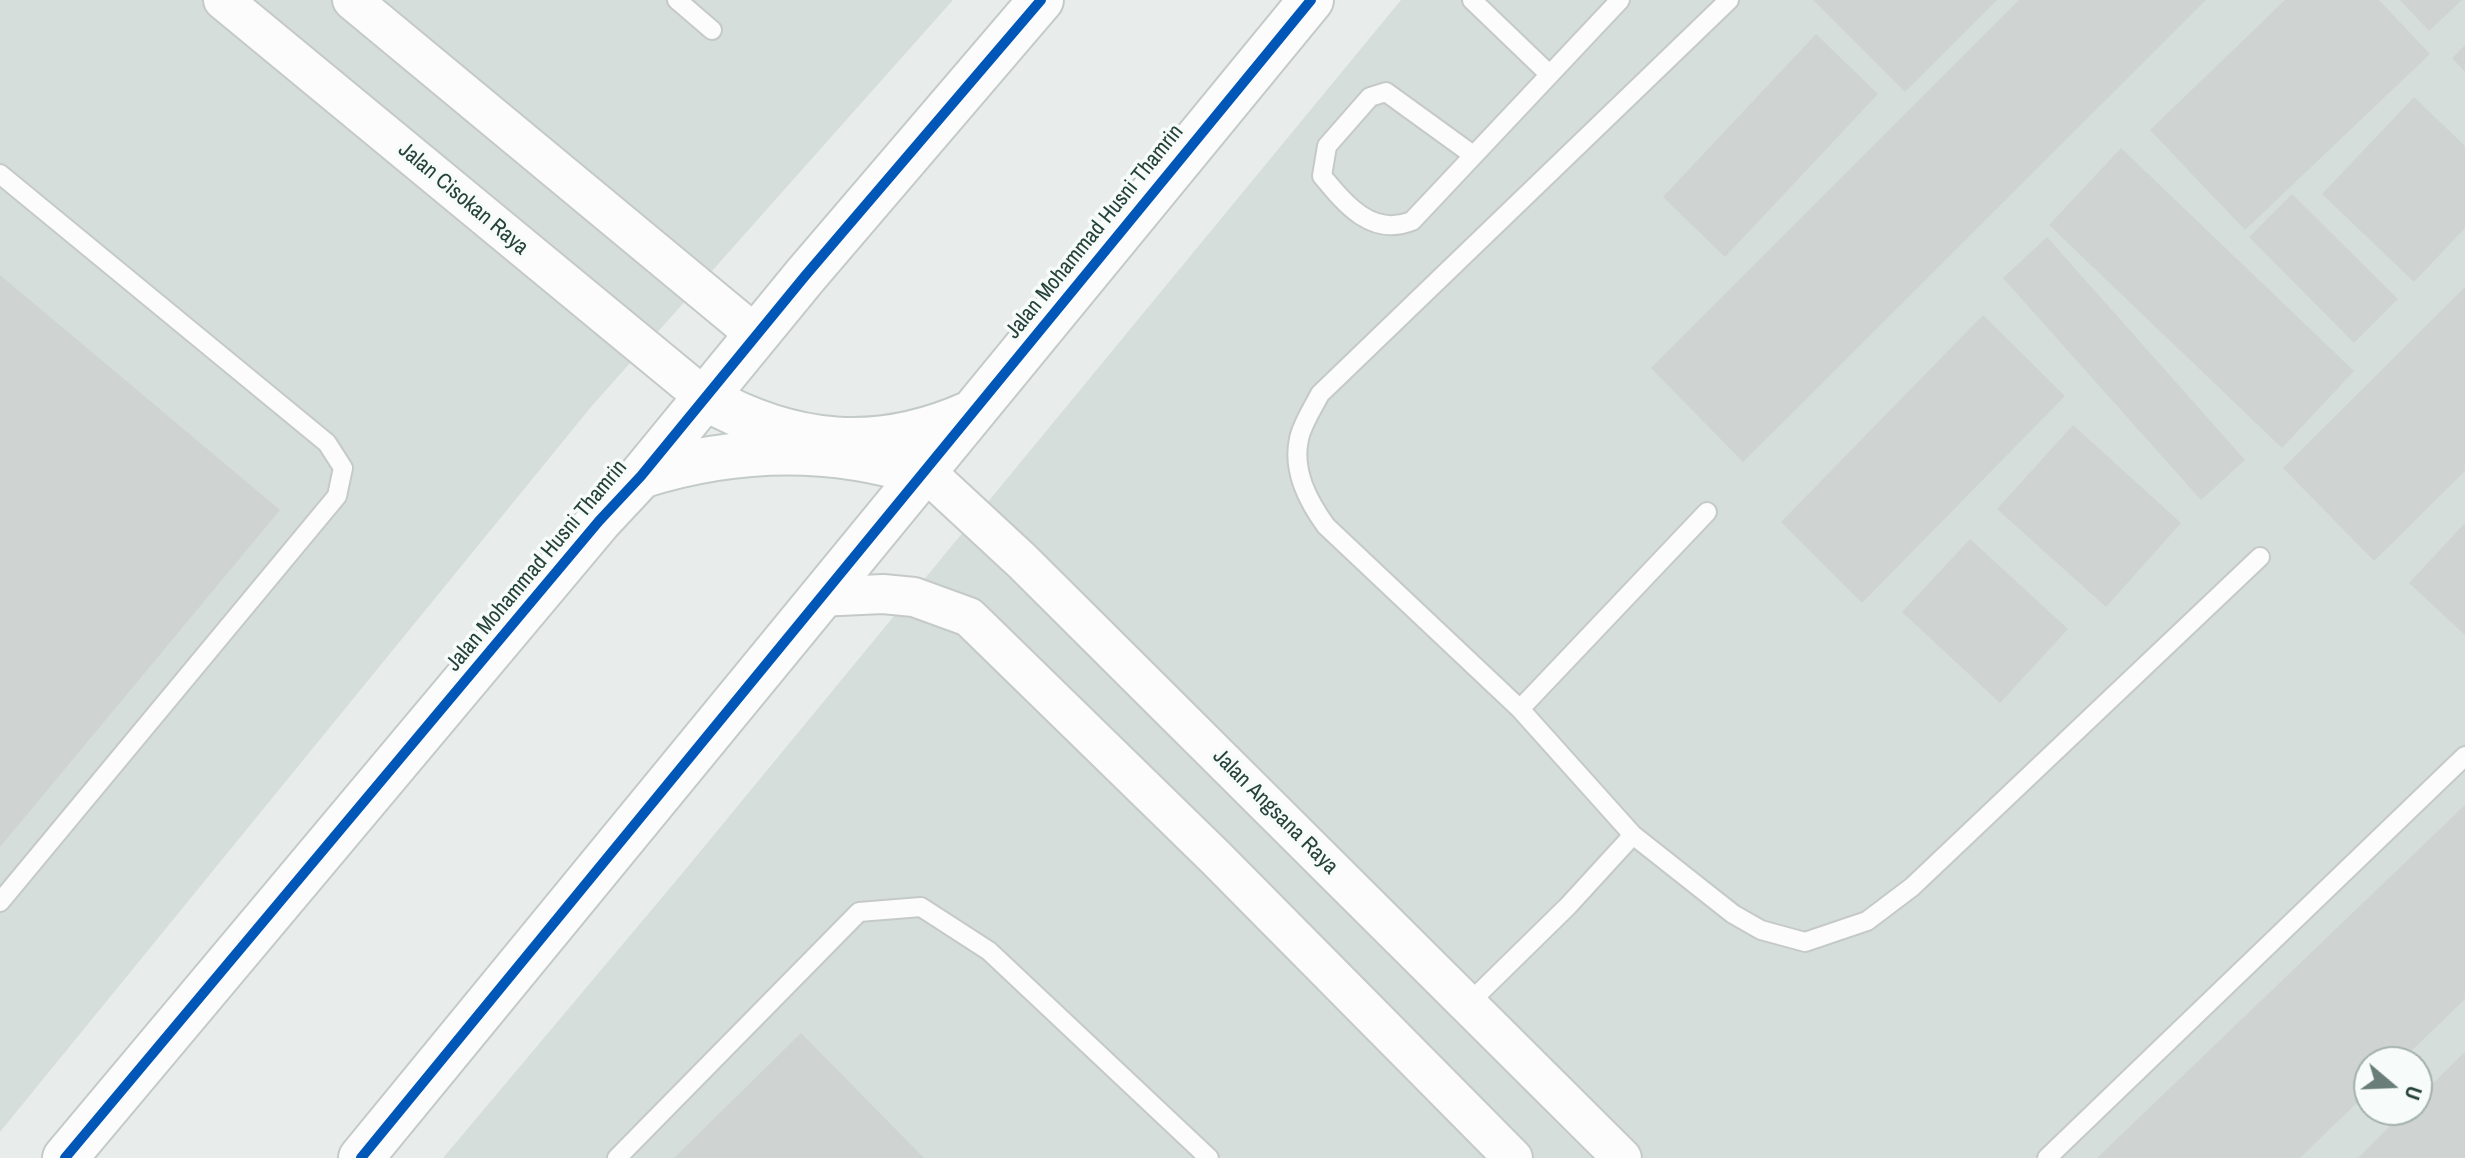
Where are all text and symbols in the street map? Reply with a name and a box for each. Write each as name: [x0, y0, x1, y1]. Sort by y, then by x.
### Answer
street label: Jalan Mohammad Husni Thamrin: [1001, 120, 1189, 344]
street label: Jalan Cisokan Raya: [393, 137, 533, 261]
street label: Jalan Mohammad Husni Thamrin: [441, 455, 633, 677]
street label: Jalan Angsana Raya: [1207, 744, 1343, 880]
north arrow: [2353, 1046, 2433, 1126]
text: U: [2397, 1082, 2430, 1104]

